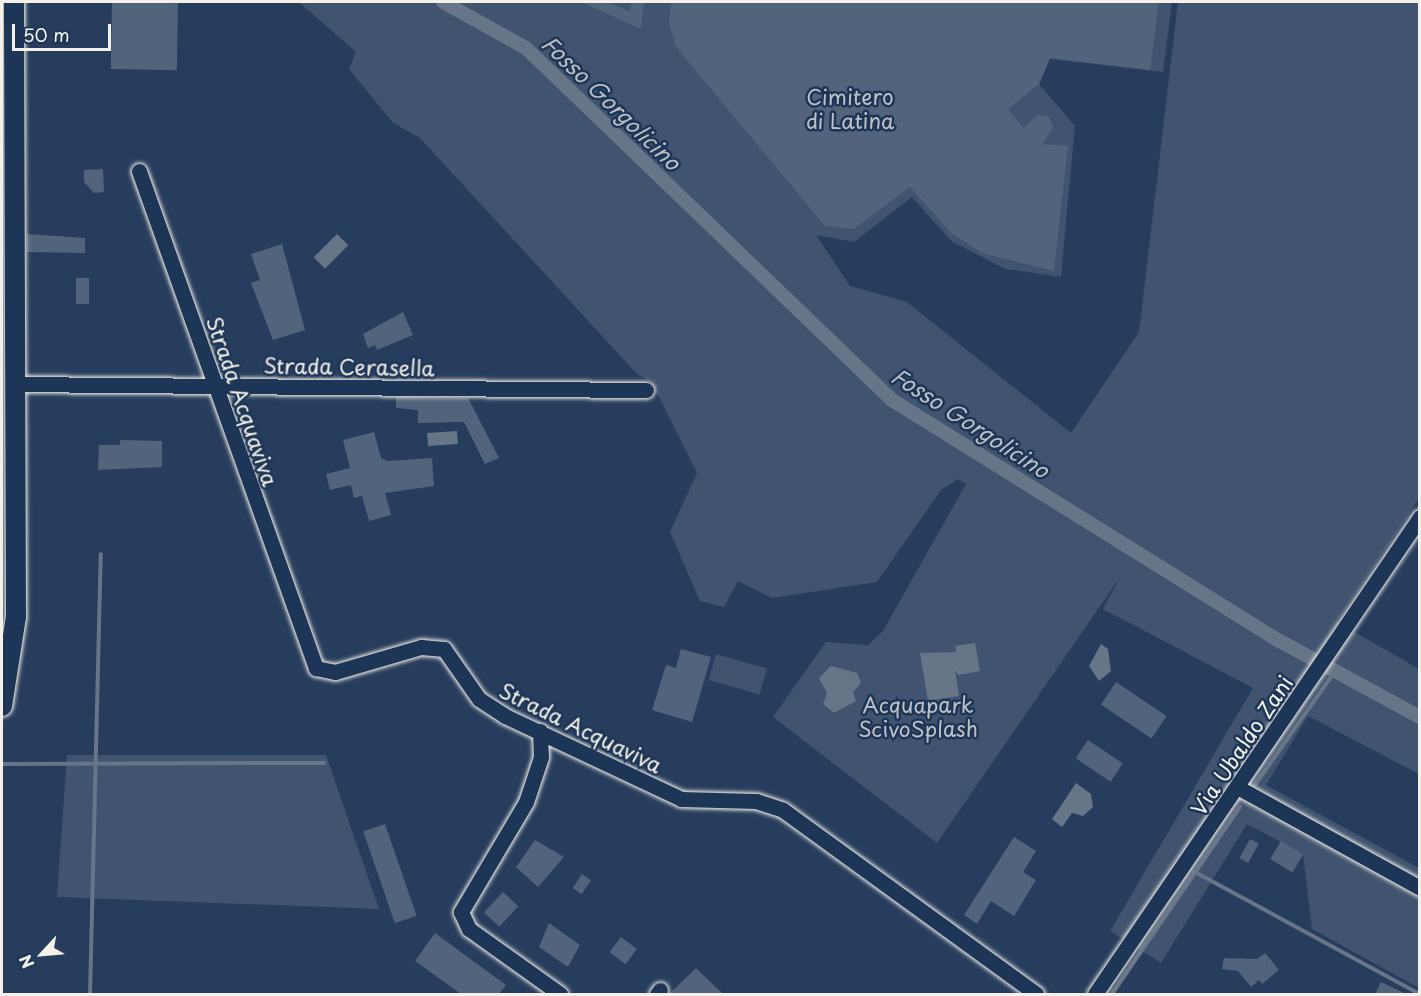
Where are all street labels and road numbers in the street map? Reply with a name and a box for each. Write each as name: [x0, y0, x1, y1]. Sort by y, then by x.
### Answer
street label: Strada Acquaviva: [202, 312, 284, 490]
street label: Strada Cerasella: [264, 352, 434, 380]
street label: Via Ubaldo Zani: [1185, 670, 1297, 820]
street label: Strada Acquaviva: [495, 677, 667, 777]

